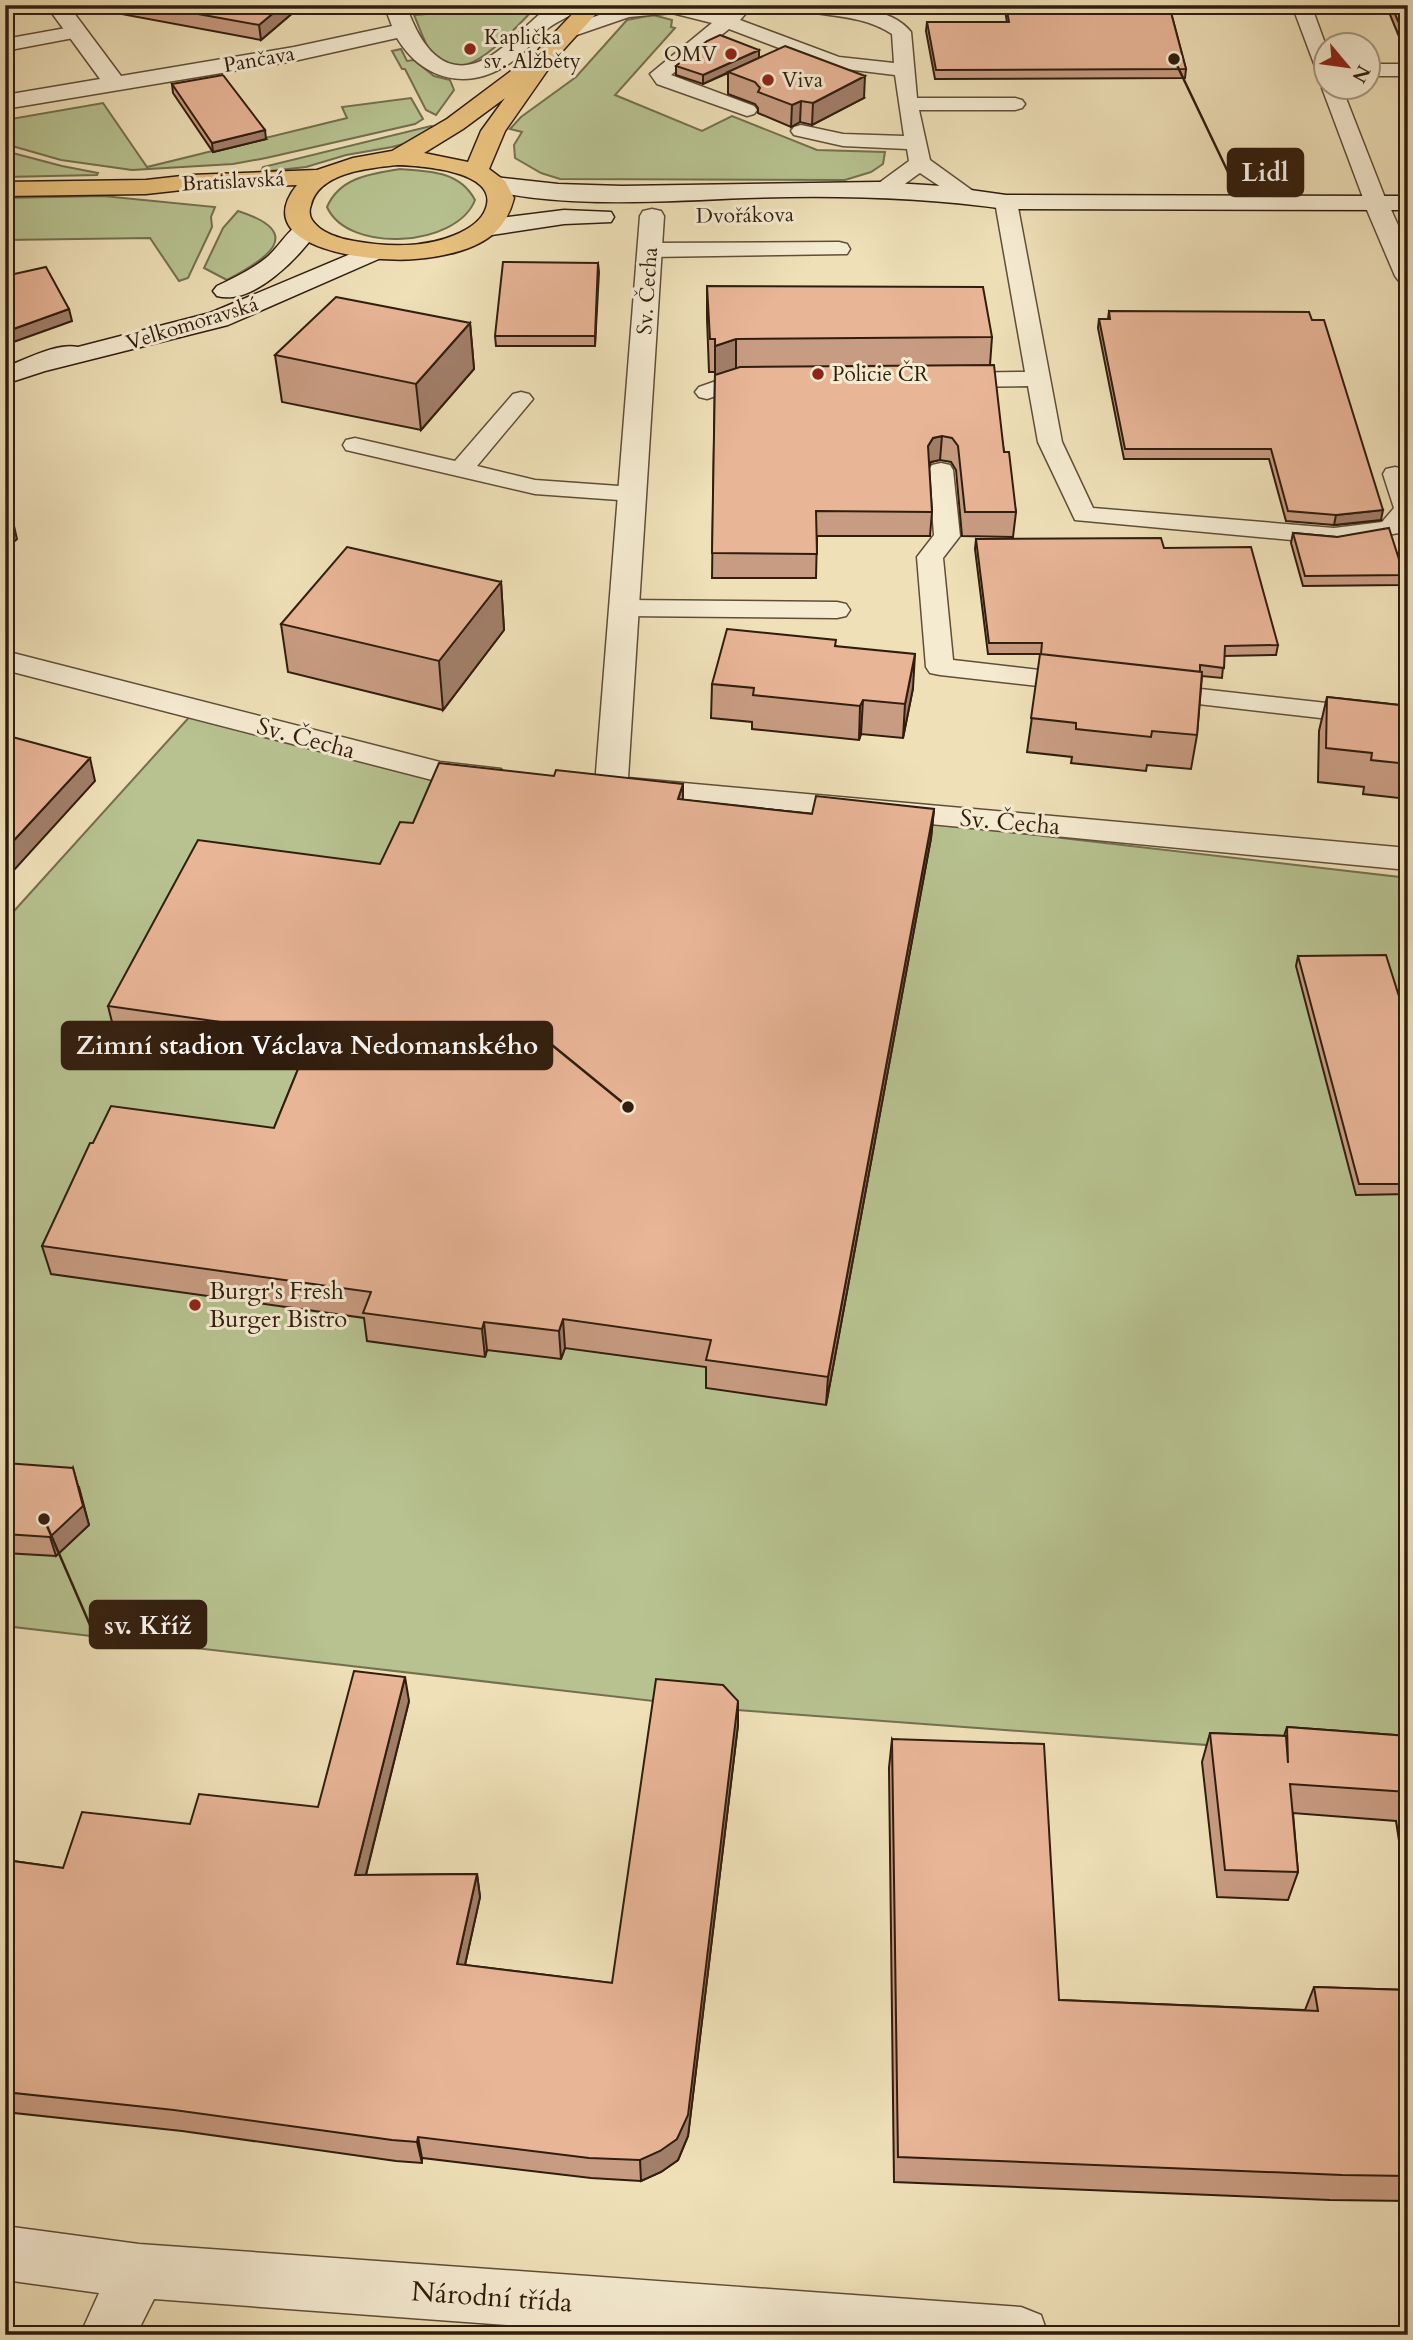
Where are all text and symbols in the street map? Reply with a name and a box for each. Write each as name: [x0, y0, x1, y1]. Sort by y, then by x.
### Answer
place label: Kaplička sv. Alžběty: [484, 23, 581, 76]
north arrow: [1312, 32, 1382, 102]
street label: Pančava: [221, 39, 297, 80]
place label: OMV: [664, 40, 718, 69]
marker: Kaplička sv. Alžběty: [462, 41, 478, 57]
marker: OMV: [723, 46, 739, 62]
text: N: [1345, 60, 1376, 88]
place label: Viva: [782, 66, 823, 95]
marker: Viva: [760, 72, 776, 88]
callout: Lidl: [1228, 149, 1303, 196]
text: Lidl: [1241, 155, 1289, 190]
street label: Bratislavská: [181, 164, 285, 199]
street label: Dvořákova: [696, 200, 794, 231]
street label: Sv. Čecha: [629, 246, 665, 336]
street label: Velkomoravská: [123, 290, 262, 357]
place label: Policie ČR: [832, 359, 929, 389]
marker: Policie ČR: [810, 366, 826, 382]
street label: Sv. Čecha: [253, 710, 359, 768]
street label: Sv. Čecha: [958, 802, 1062, 843]
callout: Zimní stadion Václava Nedomanského: [62, 1022, 552, 1069]
text: Zimní stadion Václava Nedomanského: [76, 1028, 538, 1063]
place label: Burgr's Fresh Burger Bistro: [209, 1275, 347, 1336]
marker: Burgr's Fresh Burger Bistro: [187, 1297, 203, 1313]
callout: sv. Kříž: [90, 1601, 206, 1648]
text: sv. Kříž: [104, 1608, 192, 1643]
street label: Národní třída: [410, 2272, 574, 2322]

